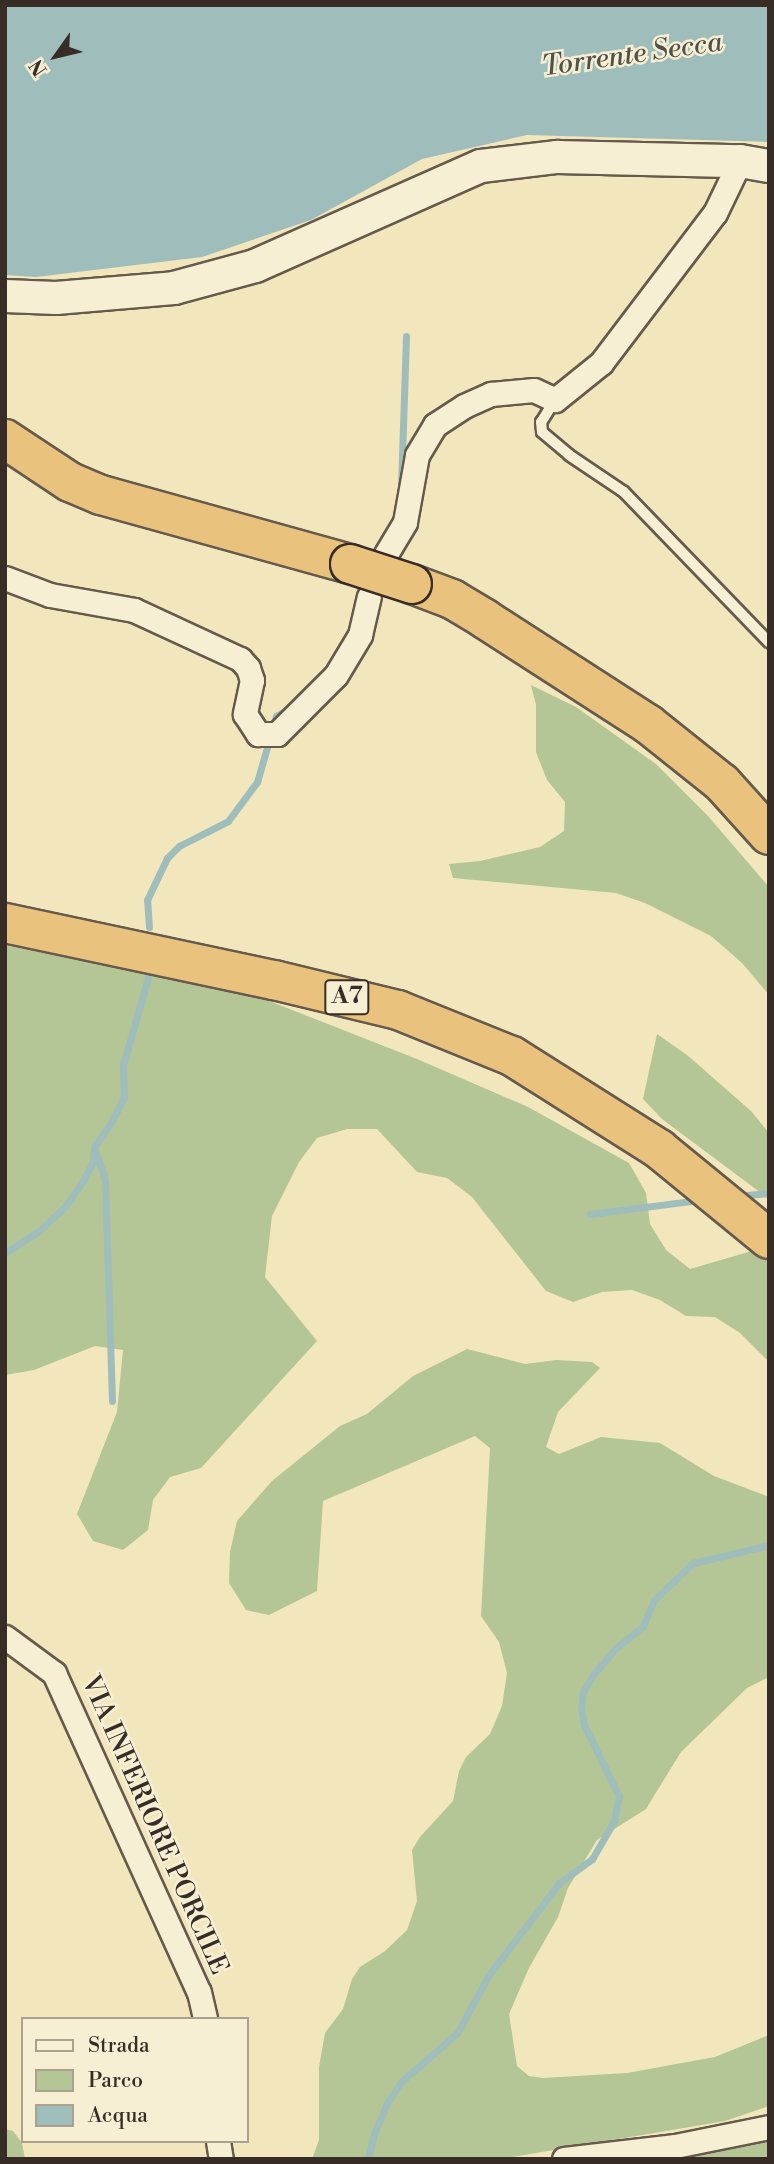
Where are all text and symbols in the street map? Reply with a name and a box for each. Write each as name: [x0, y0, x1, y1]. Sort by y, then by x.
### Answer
north arrow: [21, 21, 91, 91]
water label: Torrente Secca: [540, 26, 724, 84]
text: N: [24, 55, 53, 81]
road number: A7: [324, 976, 370, 1017]
street label: VIA INFERIORE PORCILE: [74, 1671, 234, 1979]
legend: [21, 2017, 248, 2143]
text: Strada: [88, 2033, 150, 2059]
text: Parco: [88, 2068, 143, 2094]
text: Acqua: [88, 2103, 148, 2129]

